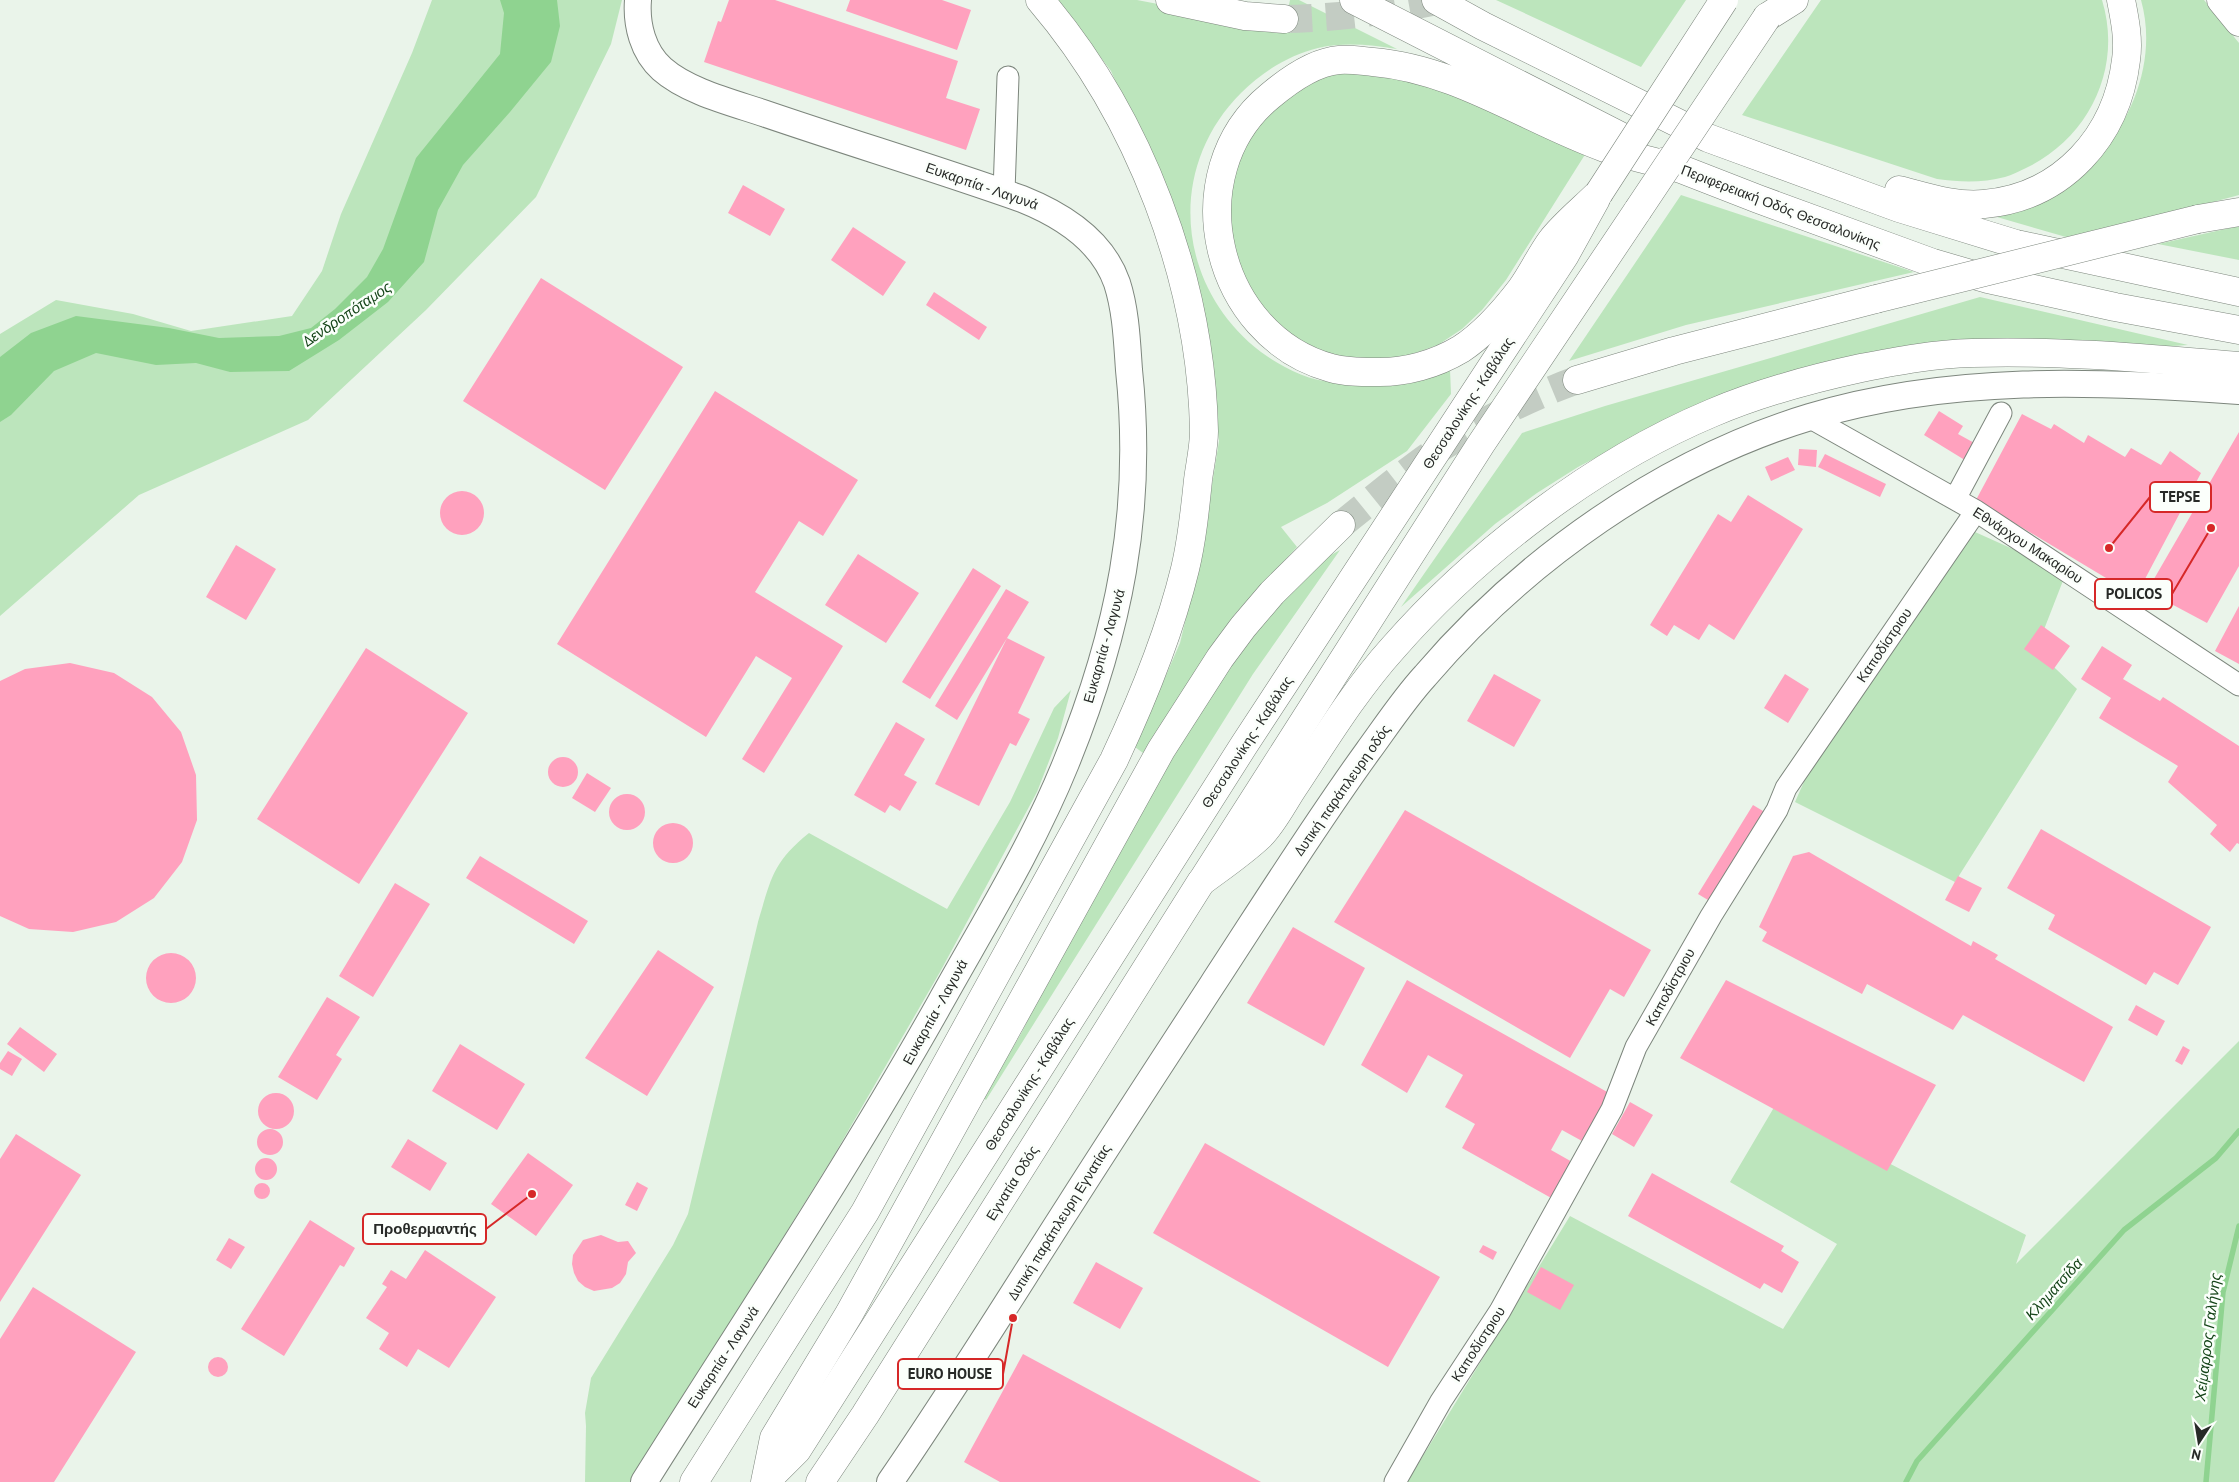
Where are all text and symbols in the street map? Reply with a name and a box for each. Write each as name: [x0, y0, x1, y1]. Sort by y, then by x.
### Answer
street label: Ευκαρπία - Λαγυνά: [923, 158, 1041, 214]
street label: Περιφερειακή Οδός Θεσσαλονίκης: [1679, 161, 1884, 254]
water label: Δενδροπόταμος: [299, 277, 395, 350]
street label: Θεσσαλονίκης - Καβάλας: [1419, 333, 1518, 472]
callout: TEPSE: [2150, 482, 2211, 512]
text: TEPSE: [2160, 487, 2201, 506]
street label: Εθνάρχου Μακαρίου: [1970, 503, 2086, 587]
callout: POLICOS: [2095, 579, 2172, 609]
text: POLICOS: [2106, 584, 2162, 603]
street label: Ευκαρπία - Λαγυνά: [1079, 587, 1129, 705]
street label: Καποδίστριου: [1853, 604, 1915, 686]
street label: Θεσσαλονίκης - Καβάλας: [1198, 672, 1297, 811]
street label: Δυτική παράπλευρη οδός: [1290, 721, 1394, 859]
street label: Καποδίστριου: [1641, 945, 1699, 1029]
street label: Ευκαρπία - Λαγυνά: [899, 956, 971, 1068]
street label: Θεσσαλονίκης - Καβάλας: [981, 1014, 1078, 1154]
street label: Δυτική παράπλευρη Εγνατίας: [1003, 1140, 1115, 1303]
street label: Εγνατία Οδός: [982, 1142, 1042, 1224]
callout: Προθερμαντής: [363, 1214, 486, 1244]
text: Προθερμαντής: [373, 1219, 477, 1238]
water label: Κληματσίδα: [2021, 1253, 2087, 1324]
water label: Χείμαρρος Γαλήνης: [2190, 1271, 2225, 1403]
street label: Ευκαρπία - Λαγυνά: [683, 1303, 763, 1411]
street label: Καποδίστριου: [1447, 1303, 1509, 1385]
callout: EURO HOUSE: [898, 1359, 1003, 1389]
text: EURO HOUSE: [908, 1364, 992, 1383]
north arrow: [2174, 1417, 2224, 1467]
text: N: [2190, 1445, 2203, 1464]

